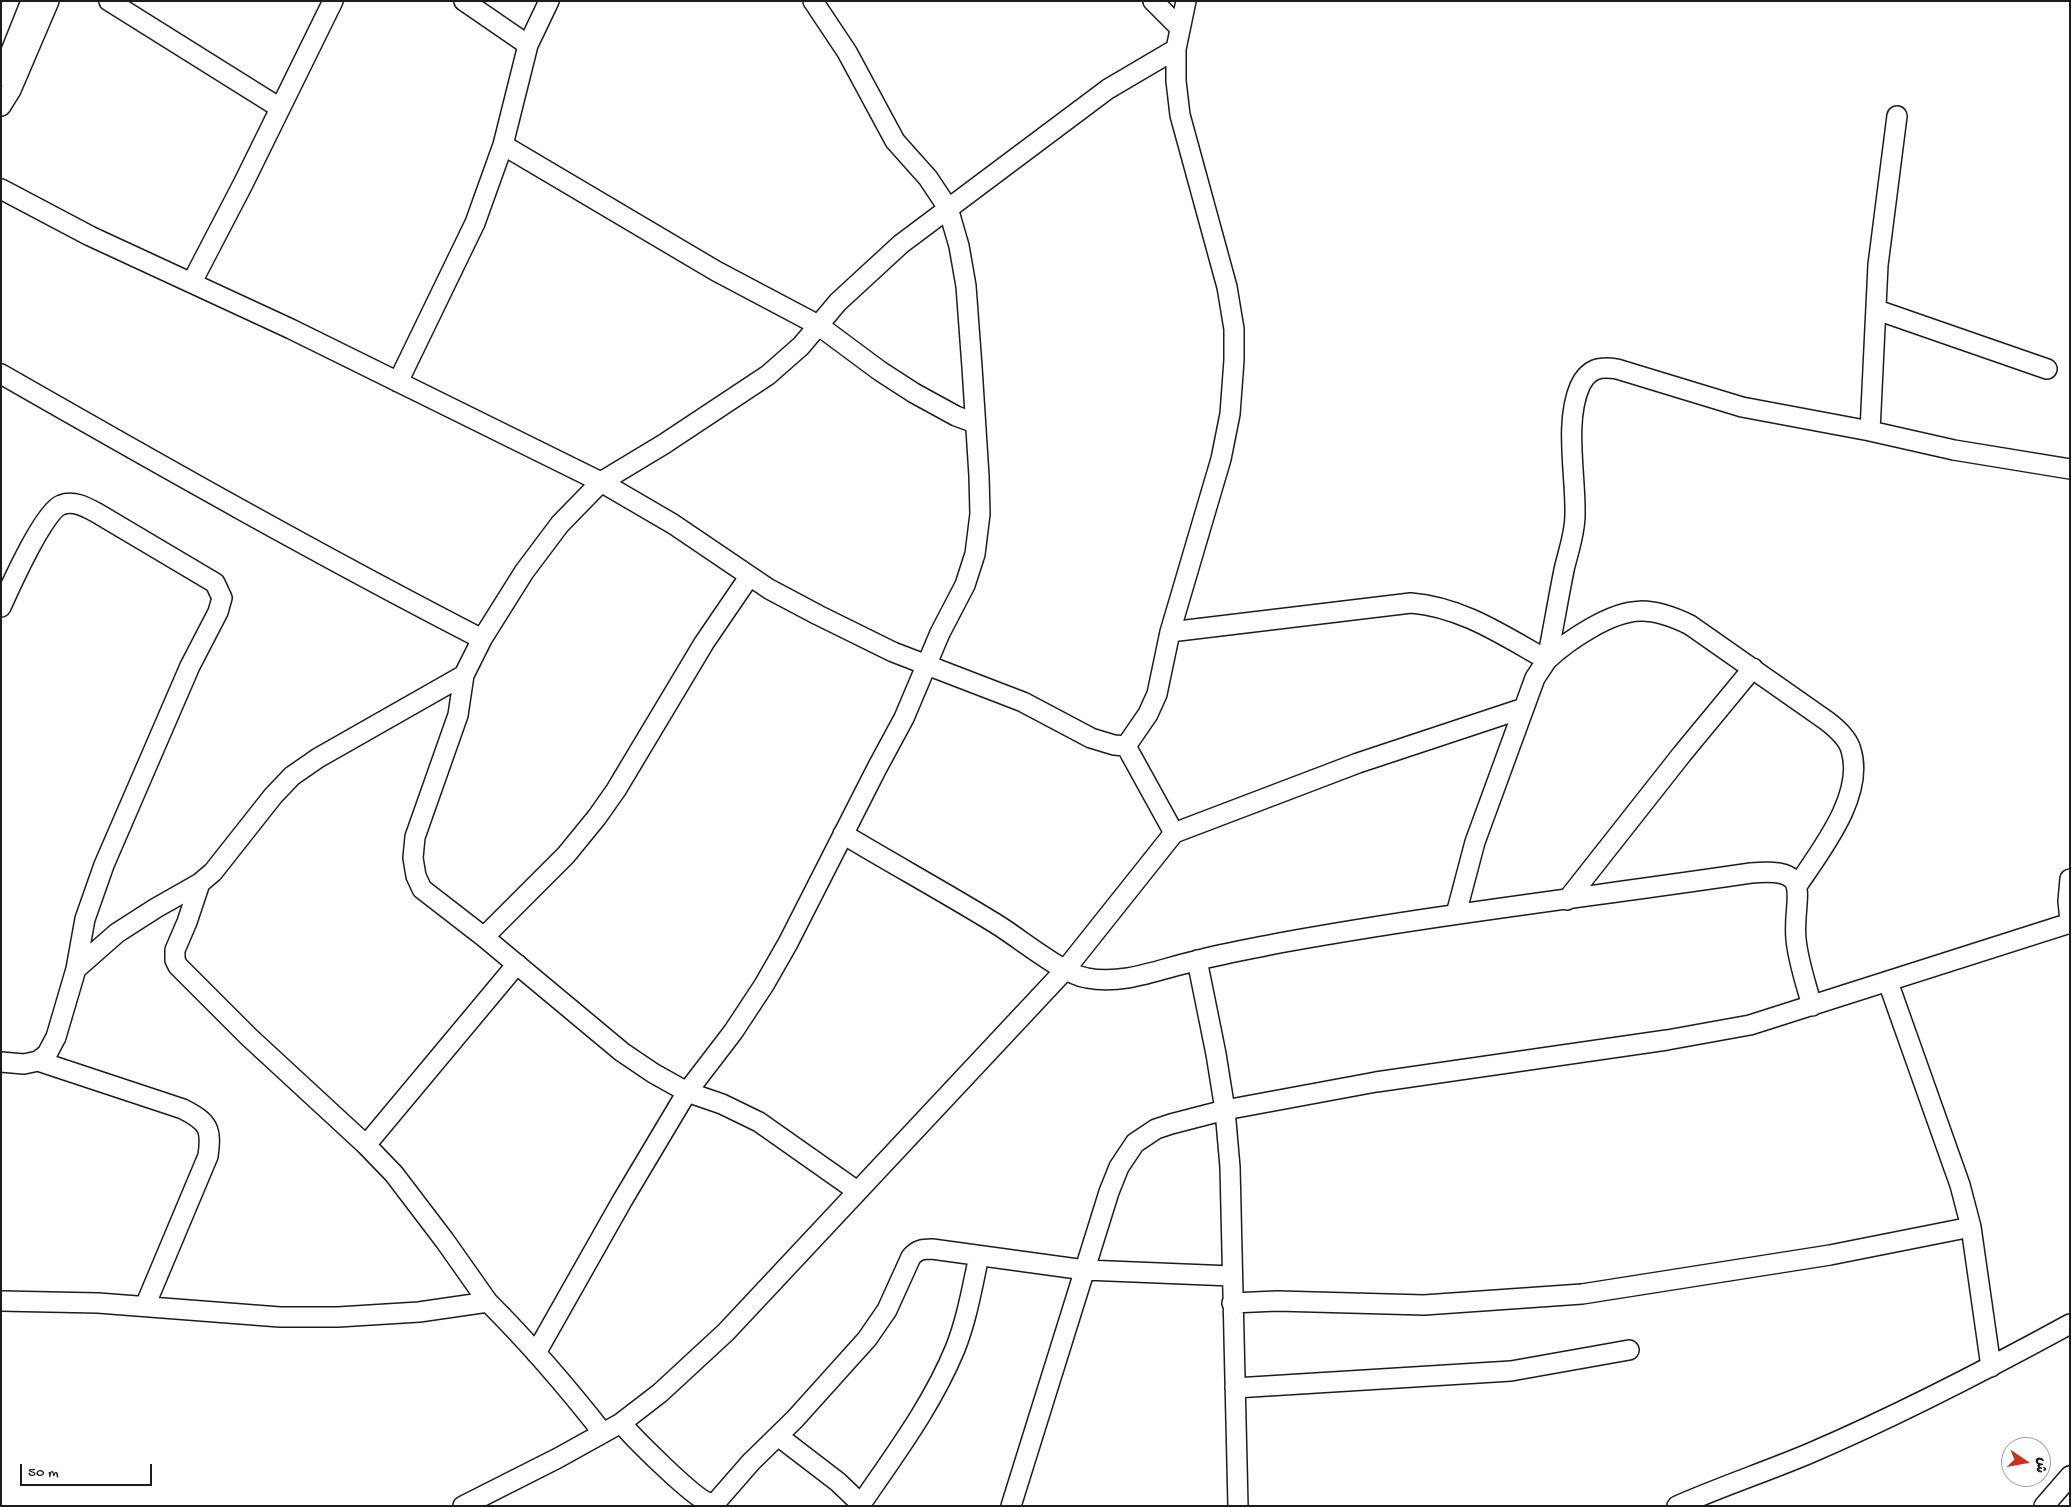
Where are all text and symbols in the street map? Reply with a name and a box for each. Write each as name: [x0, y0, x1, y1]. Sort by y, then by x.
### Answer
north arrow: [2001, 1437, 2051, 1487]
scale bar: [22, 1454, 155, 1486]
text: ش: [2030, 1456, 2050, 1474]
text: 50 m: [28, 1464, 59, 1482]

